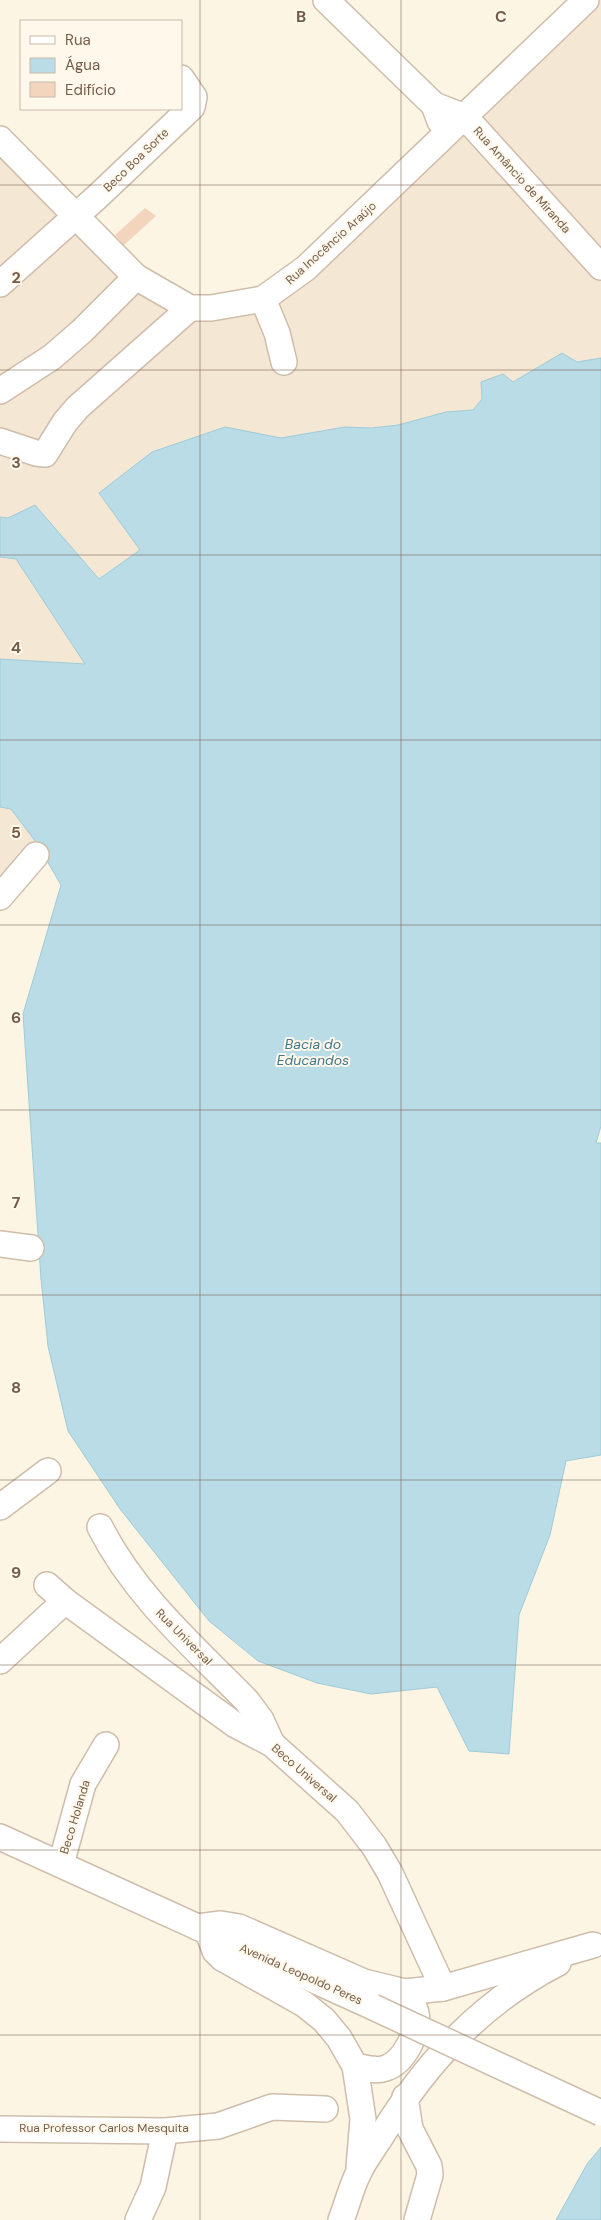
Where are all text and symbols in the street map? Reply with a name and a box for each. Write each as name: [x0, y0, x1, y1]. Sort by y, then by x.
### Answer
text: B: [296, 6, 306, 27]
text: C: [495, 6, 507, 27]
legend: [20, 20, 182, 110]
text: Rua: [65, 30, 91, 50]
text: Água: [65, 55, 100, 75]
text: Edifício: [65, 80, 116, 100]
street label: Rua Amâncio de Miranda: [470, 123, 574, 237]
street label: Beco Boa Sorte: [100, 125, 172, 195]
street label: Rua Inocêncio Araújo: [282, 198, 380, 288]
text: 2: [11, 267, 21, 288]
text: 3: [11, 452, 21, 473]
text: 4: [11, 637, 21, 658]
text: 5: [11, 822, 21, 843]
text: 6: [11, 1007, 21, 1028]
water label: Bacia do Educandos: [277, 1035, 349, 1069]
text: 7: [12, 1192, 21, 1213]
text: 8: [11, 1377, 21, 1398]
text: 9: [11, 1562, 21, 1583]
street label: Rua Universal: [152, 1605, 216, 1669]
street label: Beco Universal: [268, 1740, 340, 1806]
street label: Beco Holanda: [56, 1778, 94, 1856]
street label: Avenida Leopoldo Peres: [237, 1940, 365, 2008]
street label: Rua Professor Carlos Mesquita: [19, 2120, 189, 2136]

